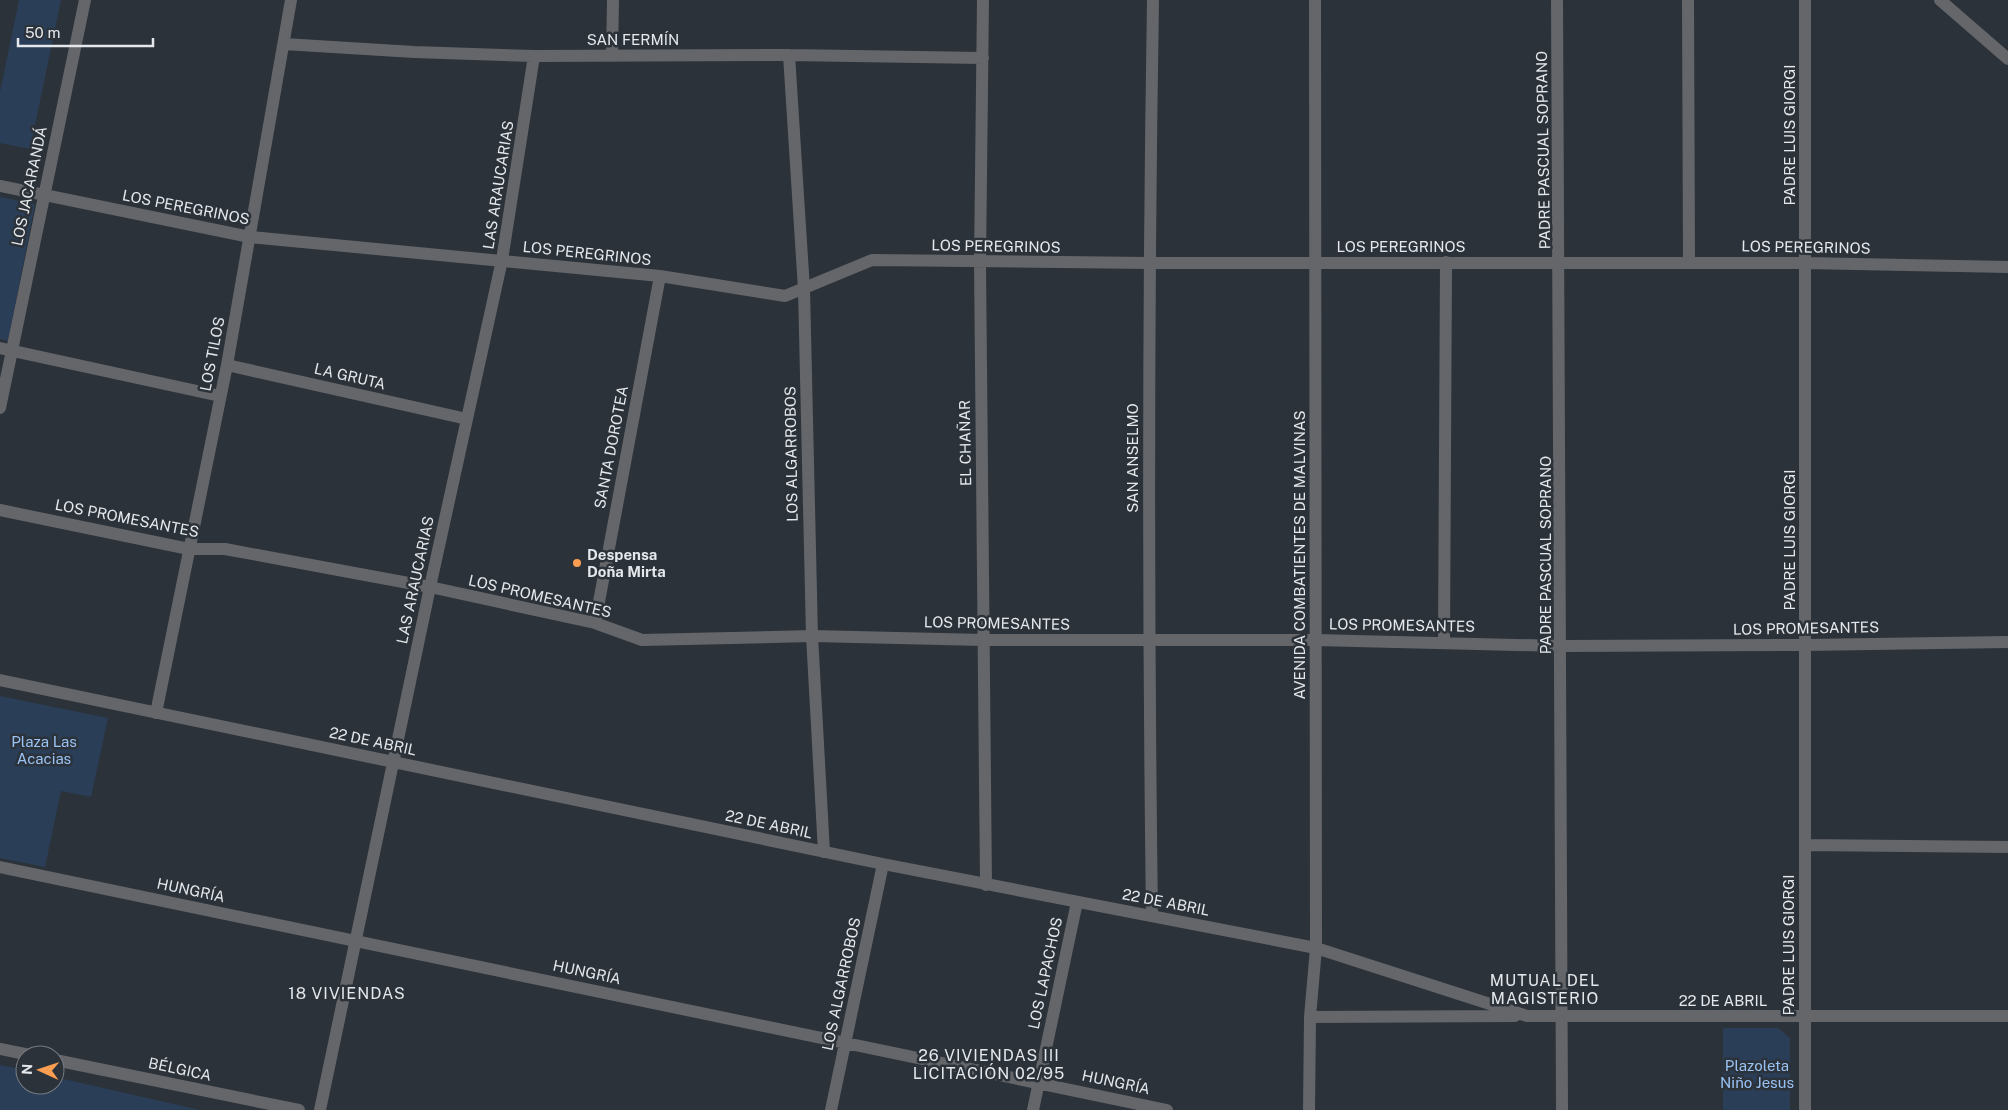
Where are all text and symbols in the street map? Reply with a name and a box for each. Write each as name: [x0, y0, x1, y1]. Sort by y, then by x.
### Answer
scale bar: [18, 15, 152, 47]
text: 50 m: [25, 24, 60, 41]
street label: SAN FERMÍN: [587, 31, 679, 48]
street label: PADRE PASCUAL SOPRANO: [1533, 51, 1553, 249]
street label: PADRE LUIS GIORGI: [1781, 64, 1798, 206]
street label: LAS ARAUCARIAS: [479, 119, 517, 251]
street label: LOS JACARANDÁ: [8, 124, 50, 247]
street label: LOS PEREGRINOS: [121, 186, 251, 228]
street label: LOS PEREGRINOS: [931, 236, 1061, 256]
street label: LOS PEREGRINOS: [1741, 237, 1871, 257]
street label: LOS PEREGRINOS: [522, 238, 652, 268]
street label: LOS PEREGRINOS: [1336, 238, 1466, 255]
street label: LOS TILOS: [196, 315, 228, 393]
street label: LA GRUTA: [313, 360, 388, 393]
street label: SANTA DOROTEA: [591, 384, 631, 510]
street label: LOS ALGARROBOS: [781, 386, 801, 522]
street label: EL CHAÑAR: [956, 400, 974, 486]
street label: SAN ANSELMO: [1124, 403, 1141, 513]
street label: AVENIDA COMBATIENTES DE MALVINAS: [1291, 410, 1308, 700]
street label: PADRE PASCUAL SOPRANO: [1537, 456, 1554, 654]
street label: PADRE LUIS GIORGI: [1781, 469, 1798, 611]
street label: LOS PROMESANTES: [54, 496, 200, 540]
street label: LAS ARAUCARIAS: [393, 515, 437, 645]
place label: Despensa Doña Mirta: [587, 546, 666, 580]
marker: Despensa Doña Mirta: [571, 557, 583, 569]
street label: LOS PROMESANTES: [467, 571, 613, 621]
street label: LOS PROMESANTES: [924, 613, 1070, 633]
street label: LOS PROMESANTES: [1329, 615, 1475, 635]
street label: LOS PROMESANTES: [1733, 618, 1879, 638]
street label: 22 DE ABRIL: [328, 723, 418, 759]
park label: Plaza Las Acacias: [11, 733, 77, 767]
street label: 22 DE ABRIL: [724, 806, 814, 842]
street label: HUNGRÍA: [155, 874, 227, 906]
street label: PADRE LUIS GIORGI: [1780, 874, 1797, 1016]
street label: 22 DE ABRIL: [1121, 885, 1211, 919]
street label: LOS LAPACHOS: [1025, 915, 1065, 1031]
street label: LOS ALGARROBOS: [819, 916, 863, 1052]
street label: HUNGRÍA: [551, 956, 623, 988]
district label: MUTUAL DEL MAGISTERIO: [1490, 971, 1600, 1008]
district label: 18 VIVIENDAS: [288, 984, 406, 1003]
street label: 22 DE ABRIL: [1679, 992, 1767, 1009]
north arrow: [15, 1045, 65, 1095]
district label: 26 VIVIENDAS III LICITACIÓN 02/95: [913, 1046, 1065, 1083]
street label: BÉLGICA: [147, 1054, 213, 1084]
park label: Plazoleta Niño Jesus: [1720, 1057, 1794, 1091]
text: N: [19, 1063, 35, 1075]
street label: HUNGRÍA: [1080, 1066, 1152, 1098]

